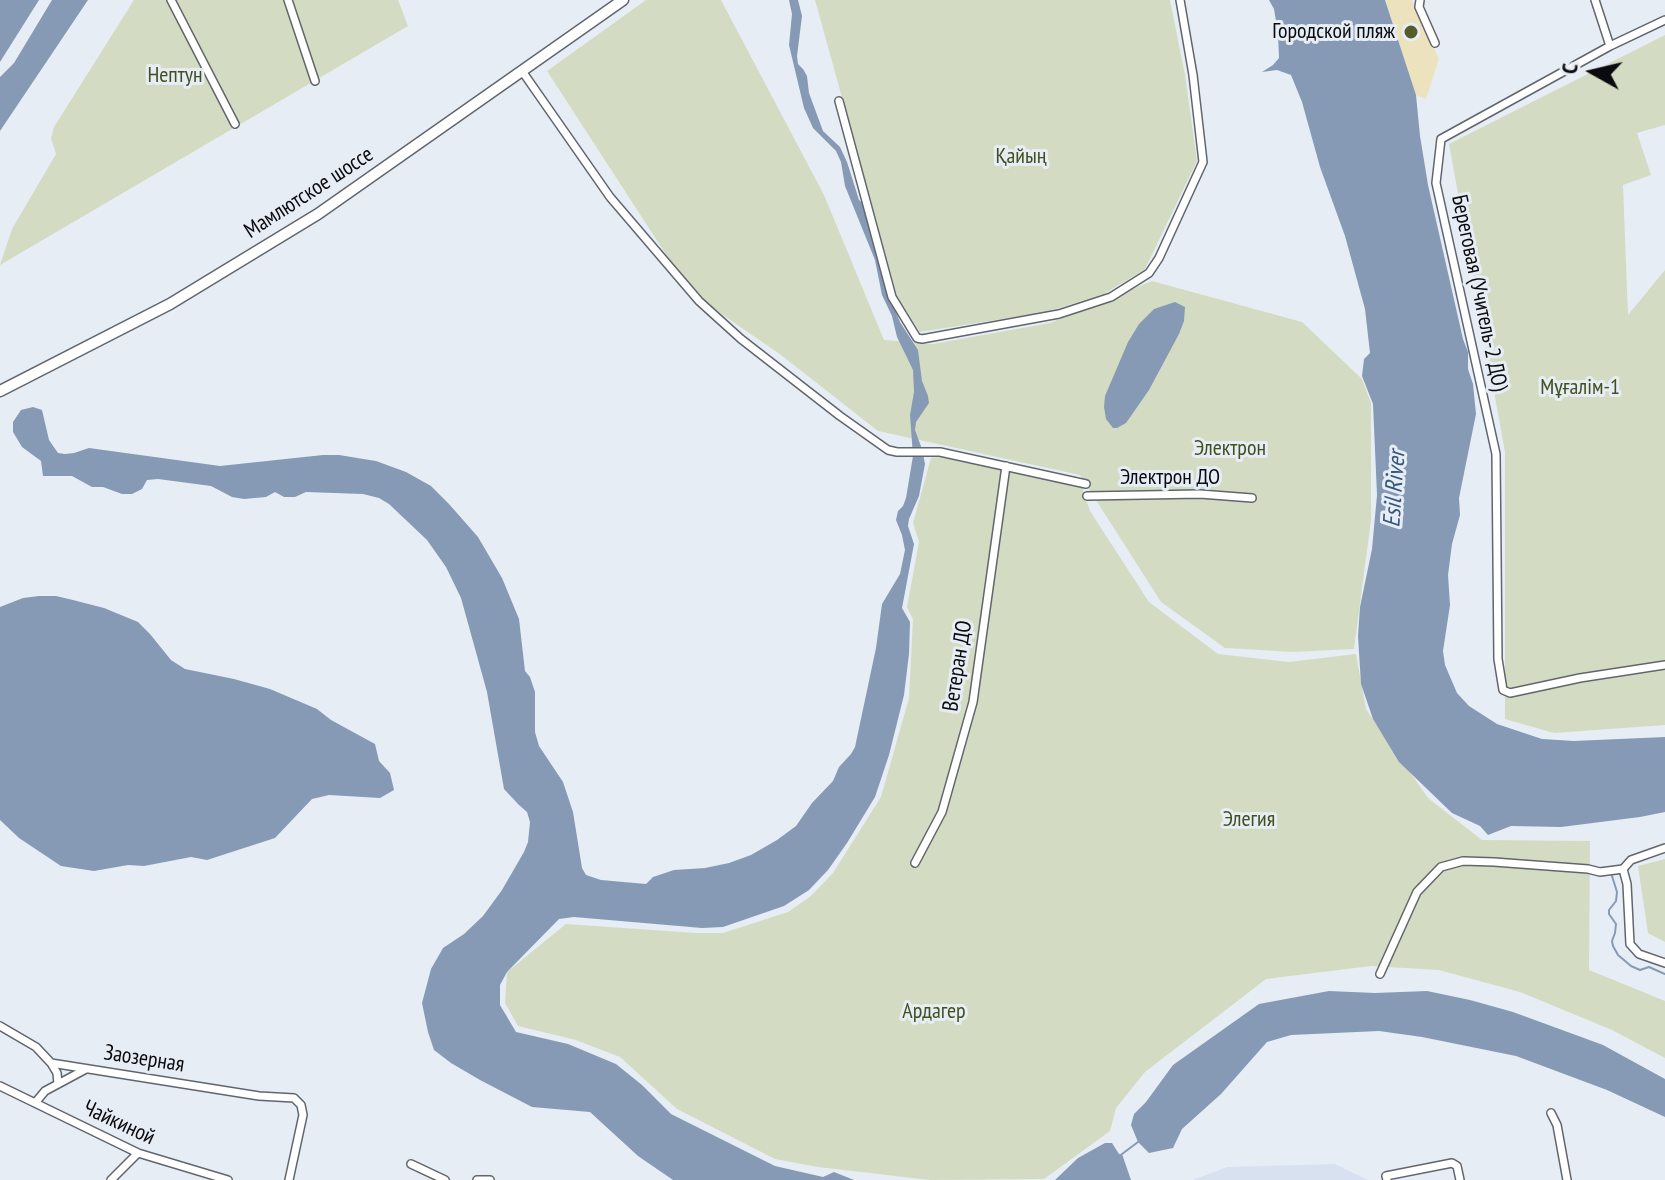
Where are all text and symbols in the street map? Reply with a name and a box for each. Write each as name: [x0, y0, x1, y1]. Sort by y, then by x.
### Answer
place label: Городской пляж: [1272, 19, 1395, 45]
marker: Городской пляж: [1402, 23, 1420, 41]
north arrow: [1553, 32, 1633, 112]
text: С: [1555, 62, 1584, 76]
park label: Нептун: [147, 63, 203, 89]
street label: Мамлютское шоссе: [240, 141, 378, 245]
park label: Қайың: [995, 144, 1047, 170]
street label: Береговая (Учитель-2 ДО): [1445, 192, 1513, 394]
park label: Мұғалім-1: [1540, 375, 1620, 401]
park label: Электрон: [1194, 436, 1266, 462]
water label: Esil River: [1378, 450, 1412, 528]
street label: Электрон ДО: [1120, 465, 1220, 491]
street label: Ветеран ДО: [938, 619, 978, 713]
park label: Элегия: [1223, 807, 1275, 833]
park label: Ардагер: [902, 999, 966, 1025]
street label: Заозерная: [102, 1040, 186, 1078]
street label: Чайкиной: [79, 1095, 159, 1151]

